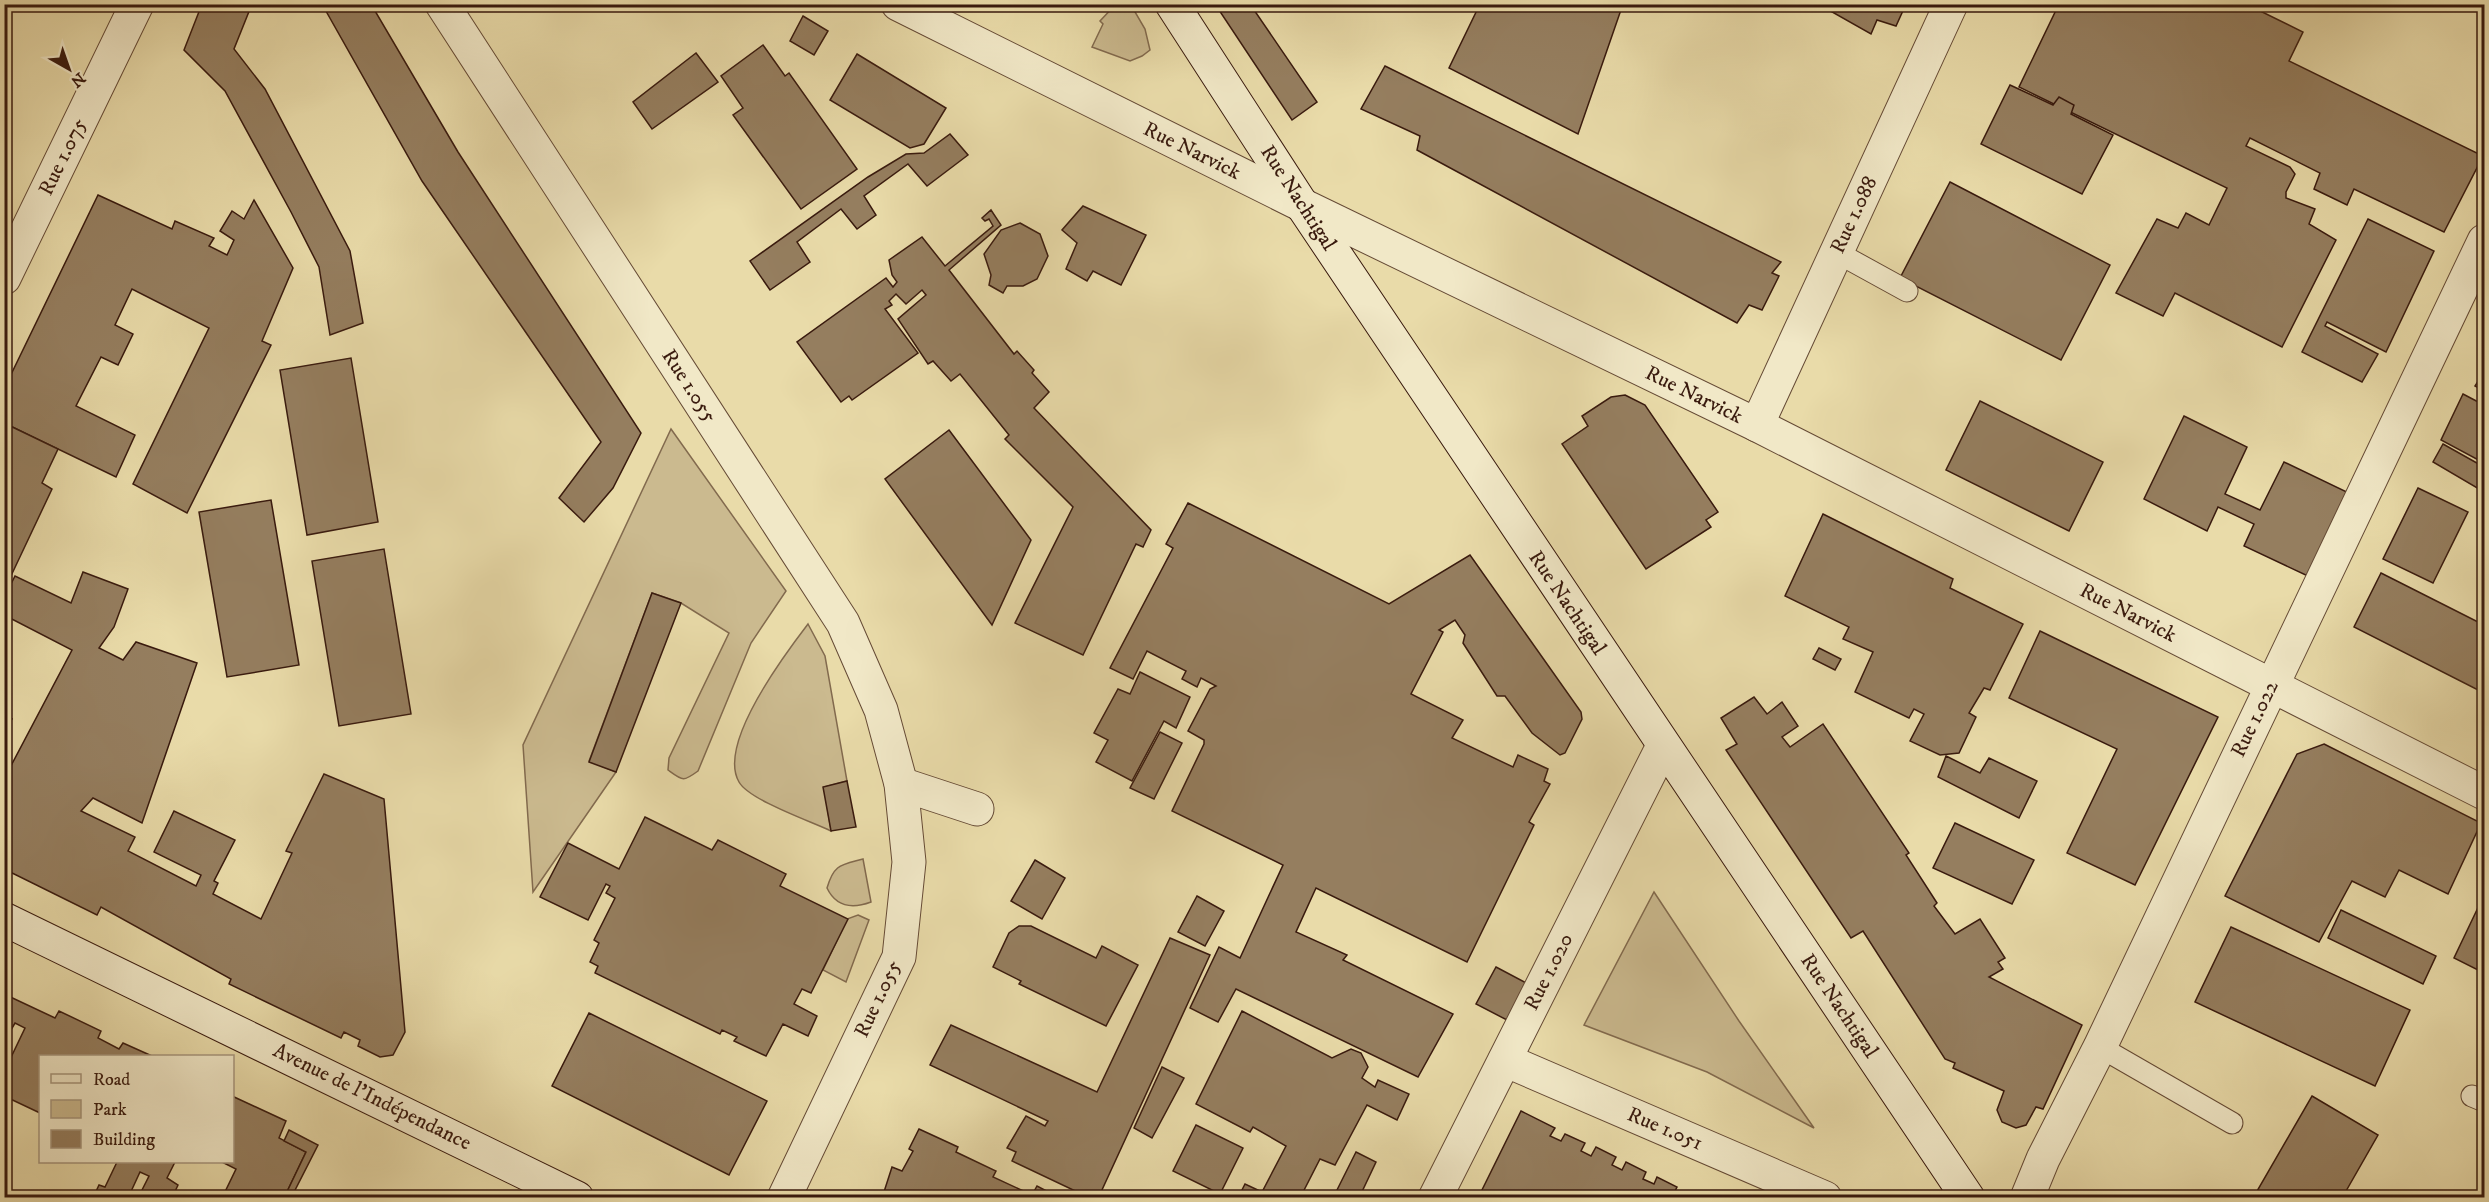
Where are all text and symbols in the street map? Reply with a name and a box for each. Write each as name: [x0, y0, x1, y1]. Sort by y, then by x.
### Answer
north arrow: [39, 39, 99, 99]
text: N: [67, 68, 89, 92]
street label: Rue 1.075: [33, 114, 93, 200]
street label: Rue Narvick: [1139, 116, 1245, 186]
street label: Rue Nachtigal: [1254, 140, 1342, 256]
street label: Rue 1.088: [1825, 172, 1883, 258]
street label: Rue 1.055: [656, 344, 722, 428]
street label: Rue Narvick: [1641, 360, 1747, 430]
street label: Rue Nachtigal: [1523, 546, 1612, 661]
street label: Rue Narvick: [2075, 578, 2181, 649]
street label: Rue 1.022: [2225, 676, 2285, 762]
street label: Rue 1.020: [1519, 929, 1579, 1015]
street label: Rue Nachtigal: [1795, 949, 1884, 1064]
street label: Rue 1.055: [849, 956, 907, 1042]
street label: Avenue de l'Indépendance: [269, 1038, 476, 1156]
legend: [39, 1055, 234, 1163]
text: Road: [93, 1069, 130, 1091]
text: Park: [93, 1099, 127, 1121]
street label: Rue 1.051: [1623, 1102, 1707, 1156]
text: Building: [93, 1129, 155, 1151]

